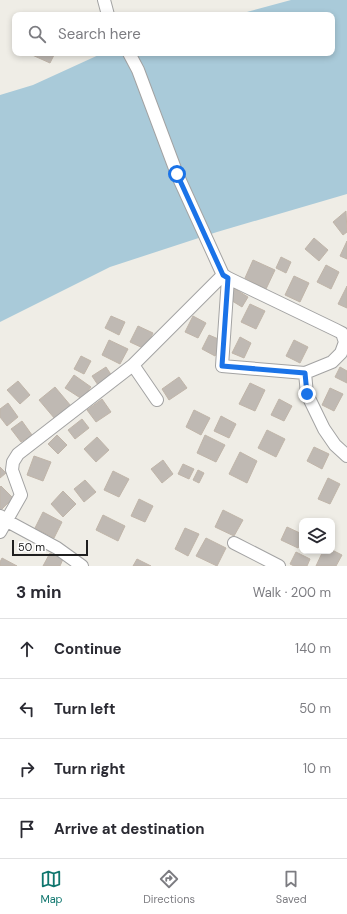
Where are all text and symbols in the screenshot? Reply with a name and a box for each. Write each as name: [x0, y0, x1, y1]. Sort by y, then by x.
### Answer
search box: [12, 12, 335, 56]
icon: search: [26, 23, 48, 45]
text: Search here: [58, 24, 141, 44]
route start: [168, 165, 186, 183]
route end: [298, 385, 316, 403]
map controls: [299, 518, 335, 554]
button: layers: [299, 518, 335, 554]
scale bar: [12, 538, 88, 557]
text: 50 m: [18, 540, 45, 554]
text: 3 min: [16, 581, 61, 603]
text: Walk · 200 m: [253, 584, 331, 601]
icon: ahead: [16, 638, 38, 660]
text: Continue: [54, 639, 122, 659]
text: 140 m: [295, 640, 331, 657]
icon: left: [16, 698, 38, 720]
text: Turn left: [54, 699, 115, 719]
text: 50 m: [299, 700, 331, 717]
icon: right: [16, 758, 38, 780]
text: Turn right: [54, 759, 125, 779]
text: 10 m: [303, 760, 331, 777]
icon: arrive: [16, 818, 38, 840]
text: Arrive at destination: [54, 819, 205, 839]
tab: Map: [40, 868, 63, 906]
tab: Directions: [143, 868, 195, 906]
tab: Saved: [276, 868, 307, 906]

